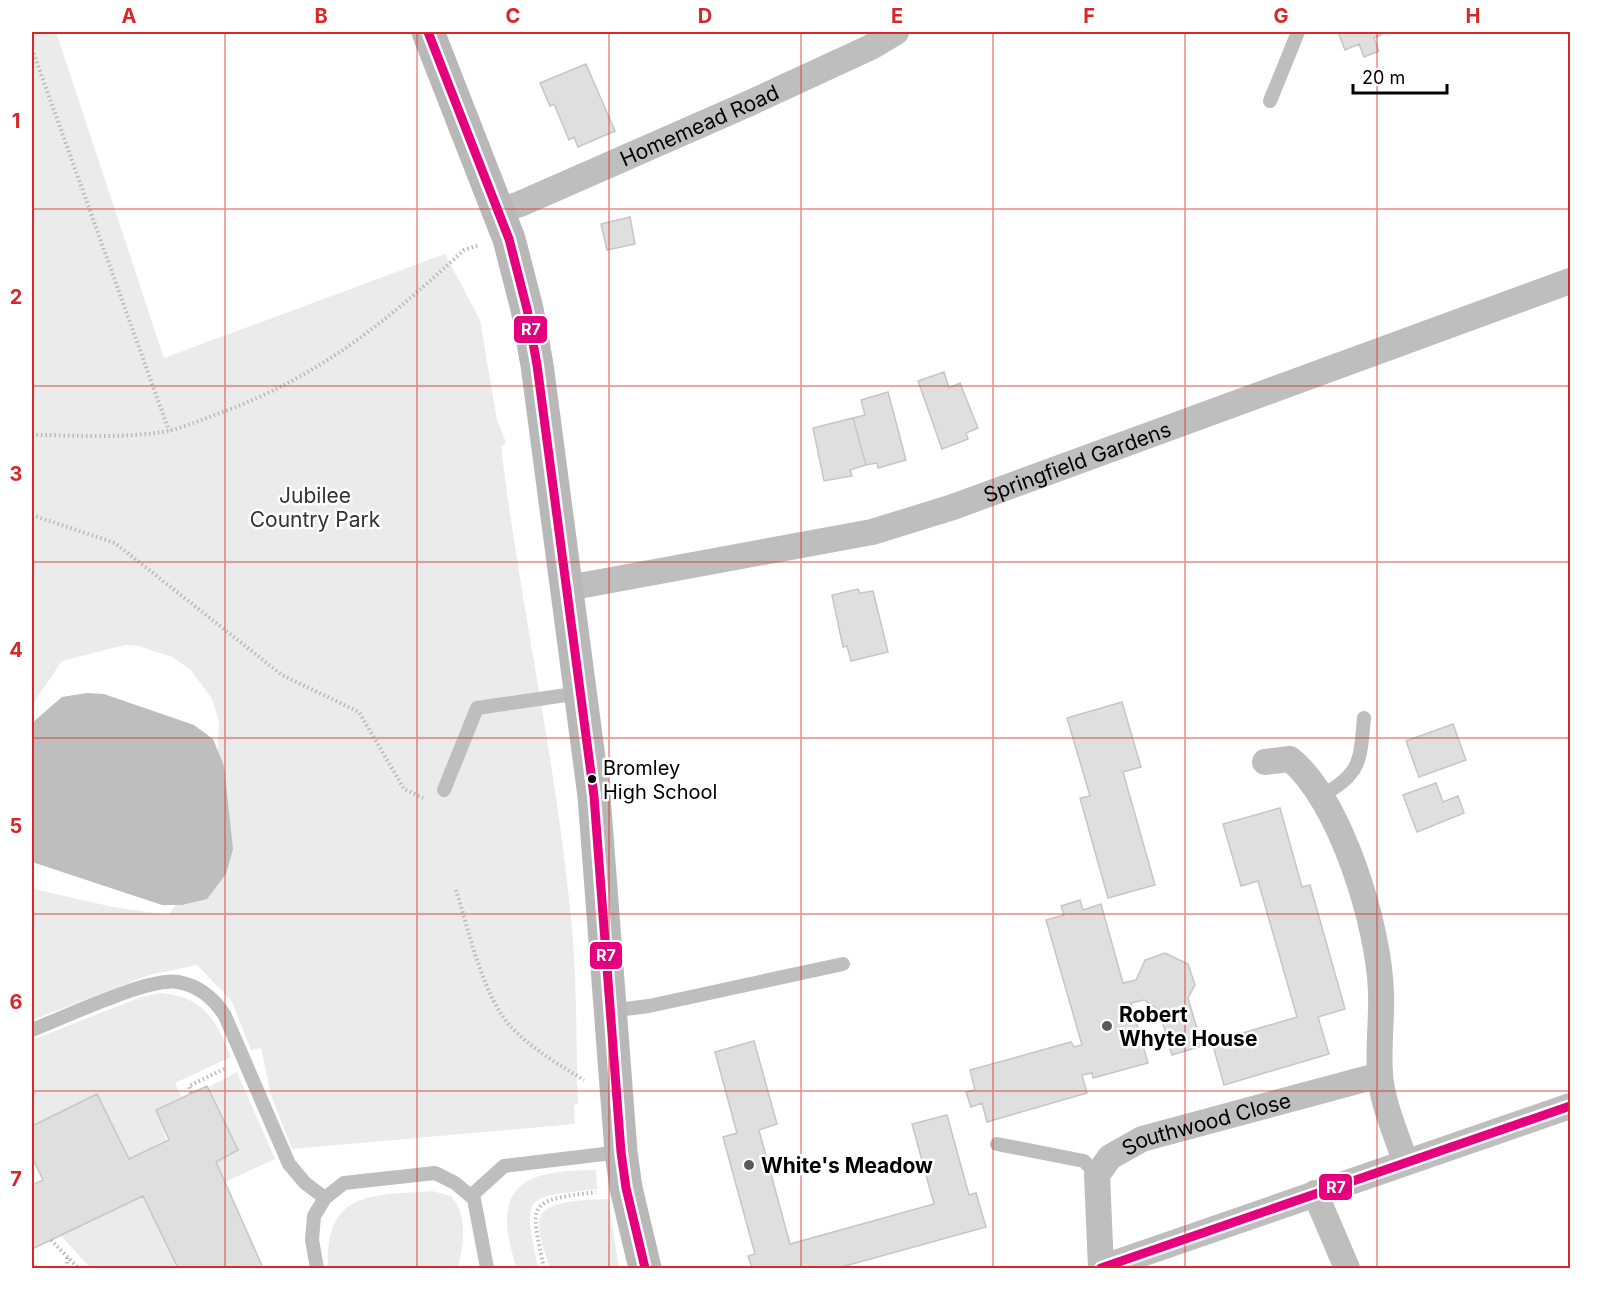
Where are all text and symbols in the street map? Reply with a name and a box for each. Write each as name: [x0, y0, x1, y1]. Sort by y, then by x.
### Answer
text: A: [122, 4, 137, 28]
text: B: [314, 4, 328, 28]
text: C: [506, 4, 520, 28]
text: D: [698, 4, 712, 28]
text: E: [891, 4, 903, 28]
text: F: [1083, 4, 1095, 28]
text: G: [1273, 4, 1289, 28]
text: H: [1466, 4, 1480, 28]
scale bar: [1353, 57, 1448, 95]
text: 20 m: [1362, 67, 1405, 88]
street label: Homemead Road: [616, 79, 783, 171]
text: 1: [12, 109, 20, 133]
text: 2: [10, 285, 22, 309]
line badge: R7: [513, 315, 548, 344]
text: R7: [521, 319, 541, 339]
street label: Springfield Gardens: [980, 416, 1174, 507]
text: 3: [10, 462, 22, 486]
park label: Jubilee Country Park: [250, 483, 381, 532]
text: 4: [9, 638, 23, 662]
place label: Bromley High School: [603, 756, 717, 804]
marker: Bromley High School: [586, 773, 598, 785]
text: 5: [10, 814, 22, 838]
line badge: R7: [589, 941, 623, 970]
text: R7: [596, 945, 616, 965]
text: 6: [10, 990, 23, 1014]
place label: Robert Whyte House: [1119, 1002, 1257, 1051]
marker: Robert Whyte House: [1100, 1019, 1114, 1033]
street label: Southwood Close: [1117, 1087, 1293, 1160]
place label: White's Meadow: [761, 1153, 933, 1178]
marker: White's Meadow: [742, 1158, 756, 1172]
text: 7: [10, 1167, 22, 1191]
line badge: R7: [1318, 1173, 1353, 1201]
text: R7: [1326, 1177, 1346, 1197]

